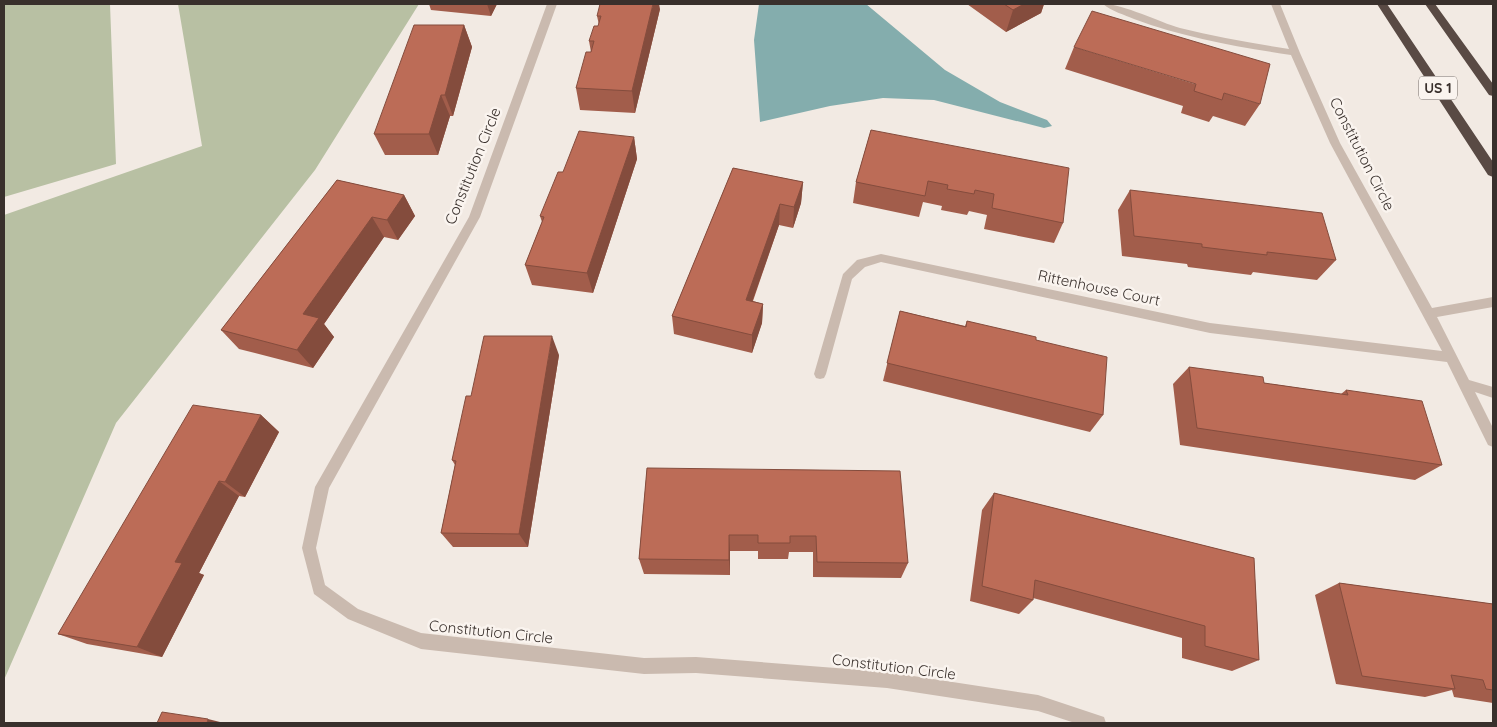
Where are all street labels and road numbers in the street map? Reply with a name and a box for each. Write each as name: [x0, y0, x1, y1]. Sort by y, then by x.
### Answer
road number: US 1: [1419, 76, 1457, 100]
street label: Constitution Circle: [1326, 94, 1399, 214]
street label: Constitution Circle: [440, 104, 505, 227]
street label: Rittenhouse Court: [1036, 265, 1162, 310]
street label: Constitution Circle: [428, 616, 554, 647]
street label: Constitution Circle: [831, 649, 957, 684]

